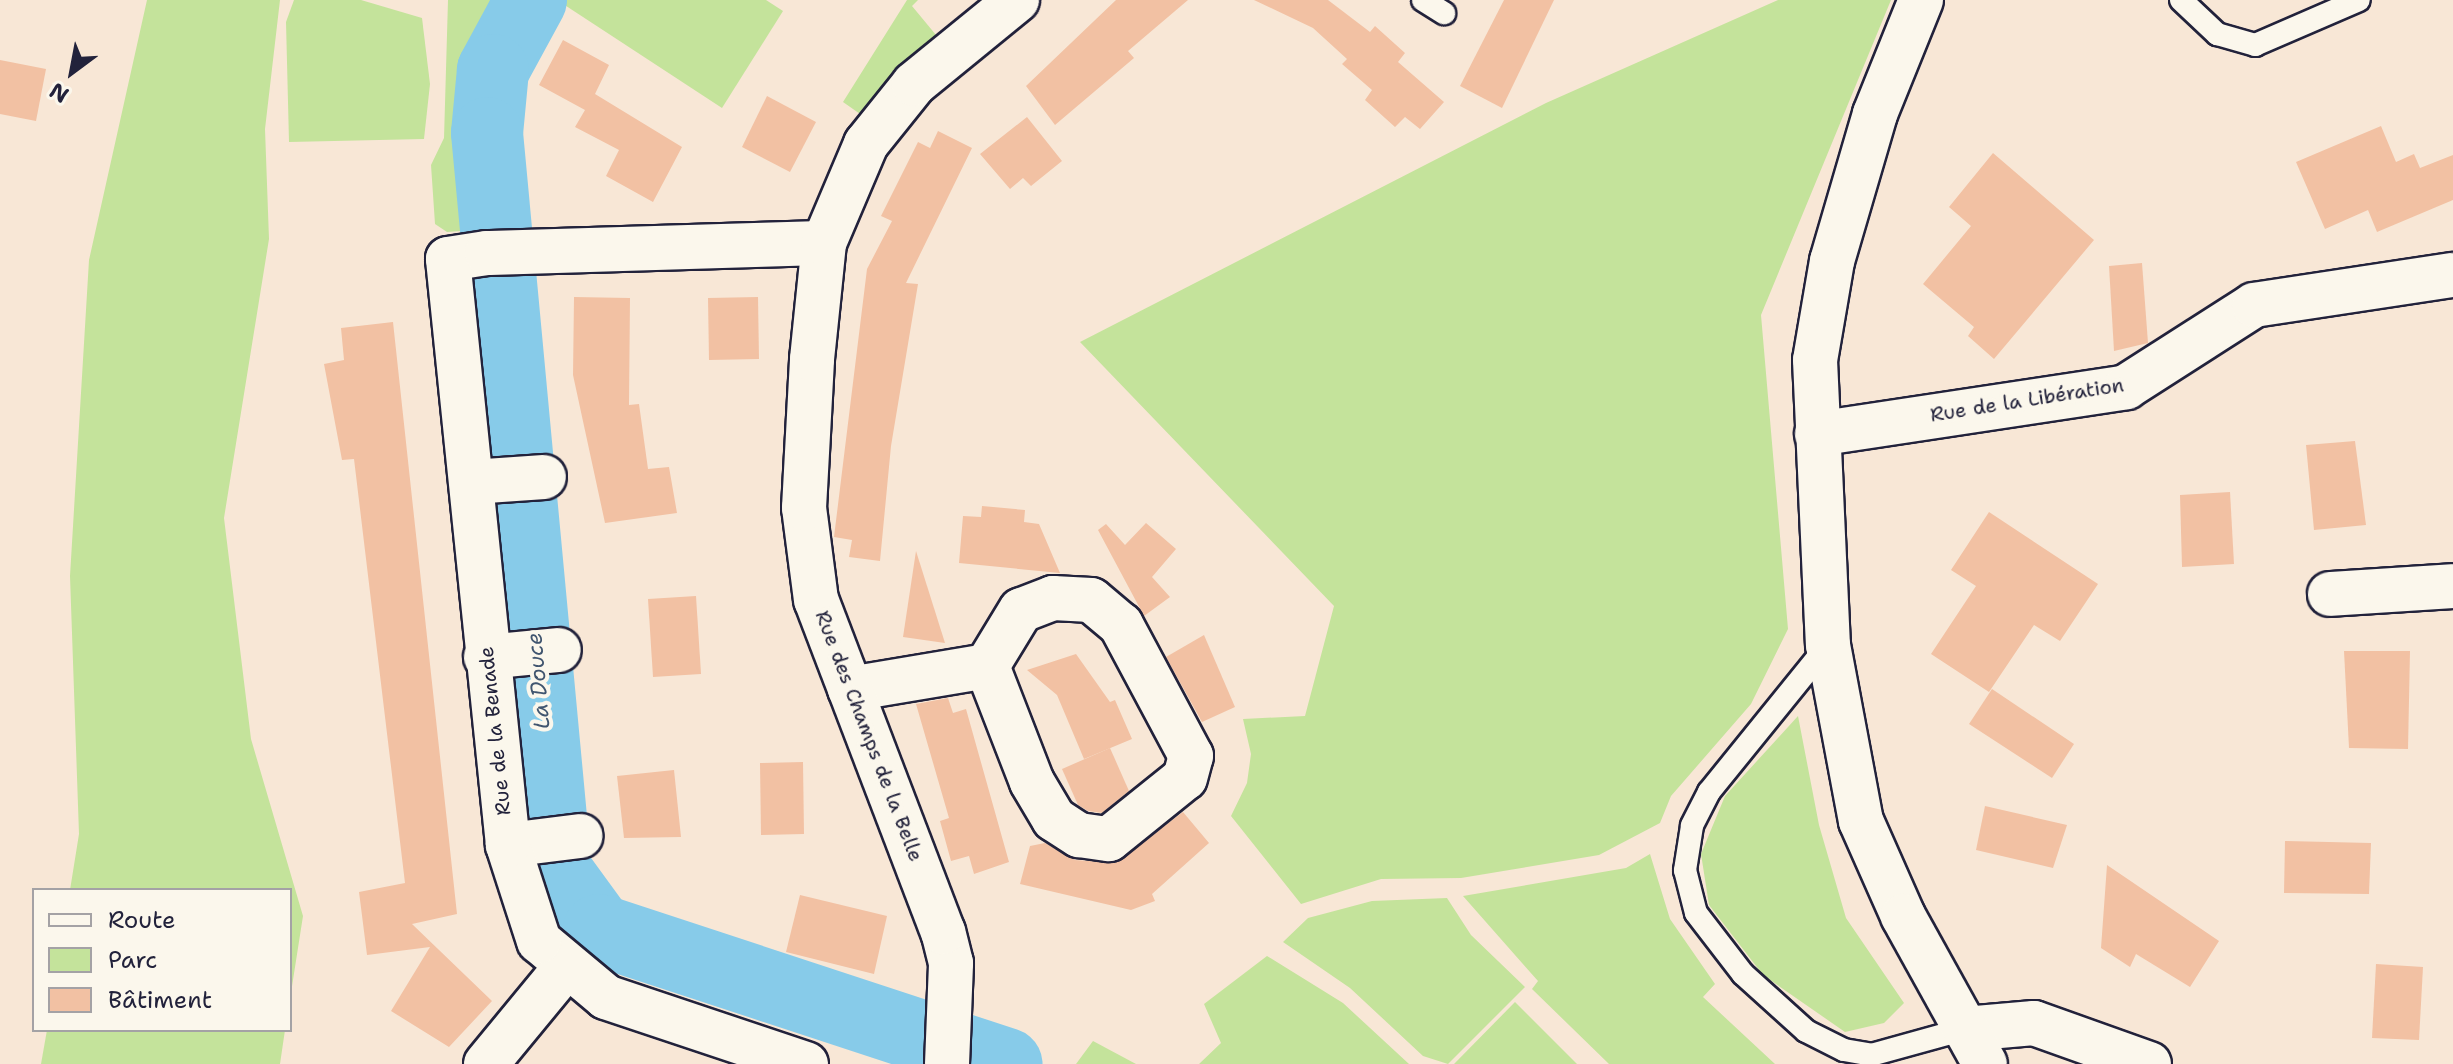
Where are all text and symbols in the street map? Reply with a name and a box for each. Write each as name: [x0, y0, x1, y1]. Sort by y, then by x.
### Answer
north arrow: [32, 32, 112, 112]
text: N: [44, 76, 74, 110]
street label: Rue de la Libération: [1929, 373, 2125, 427]
street label: Rue des Champs de la Belle: [810, 607, 928, 865]
water label: La Douce: [521, 632, 555, 730]
street label: Rue de la Benade: [474, 645, 516, 817]
legend: [32, 888, 292, 1032]
text: Route: [108, 904, 176, 936]
text: Parc: [108, 944, 157, 976]
text: Bâtiment: [108, 984, 212, 1016]

